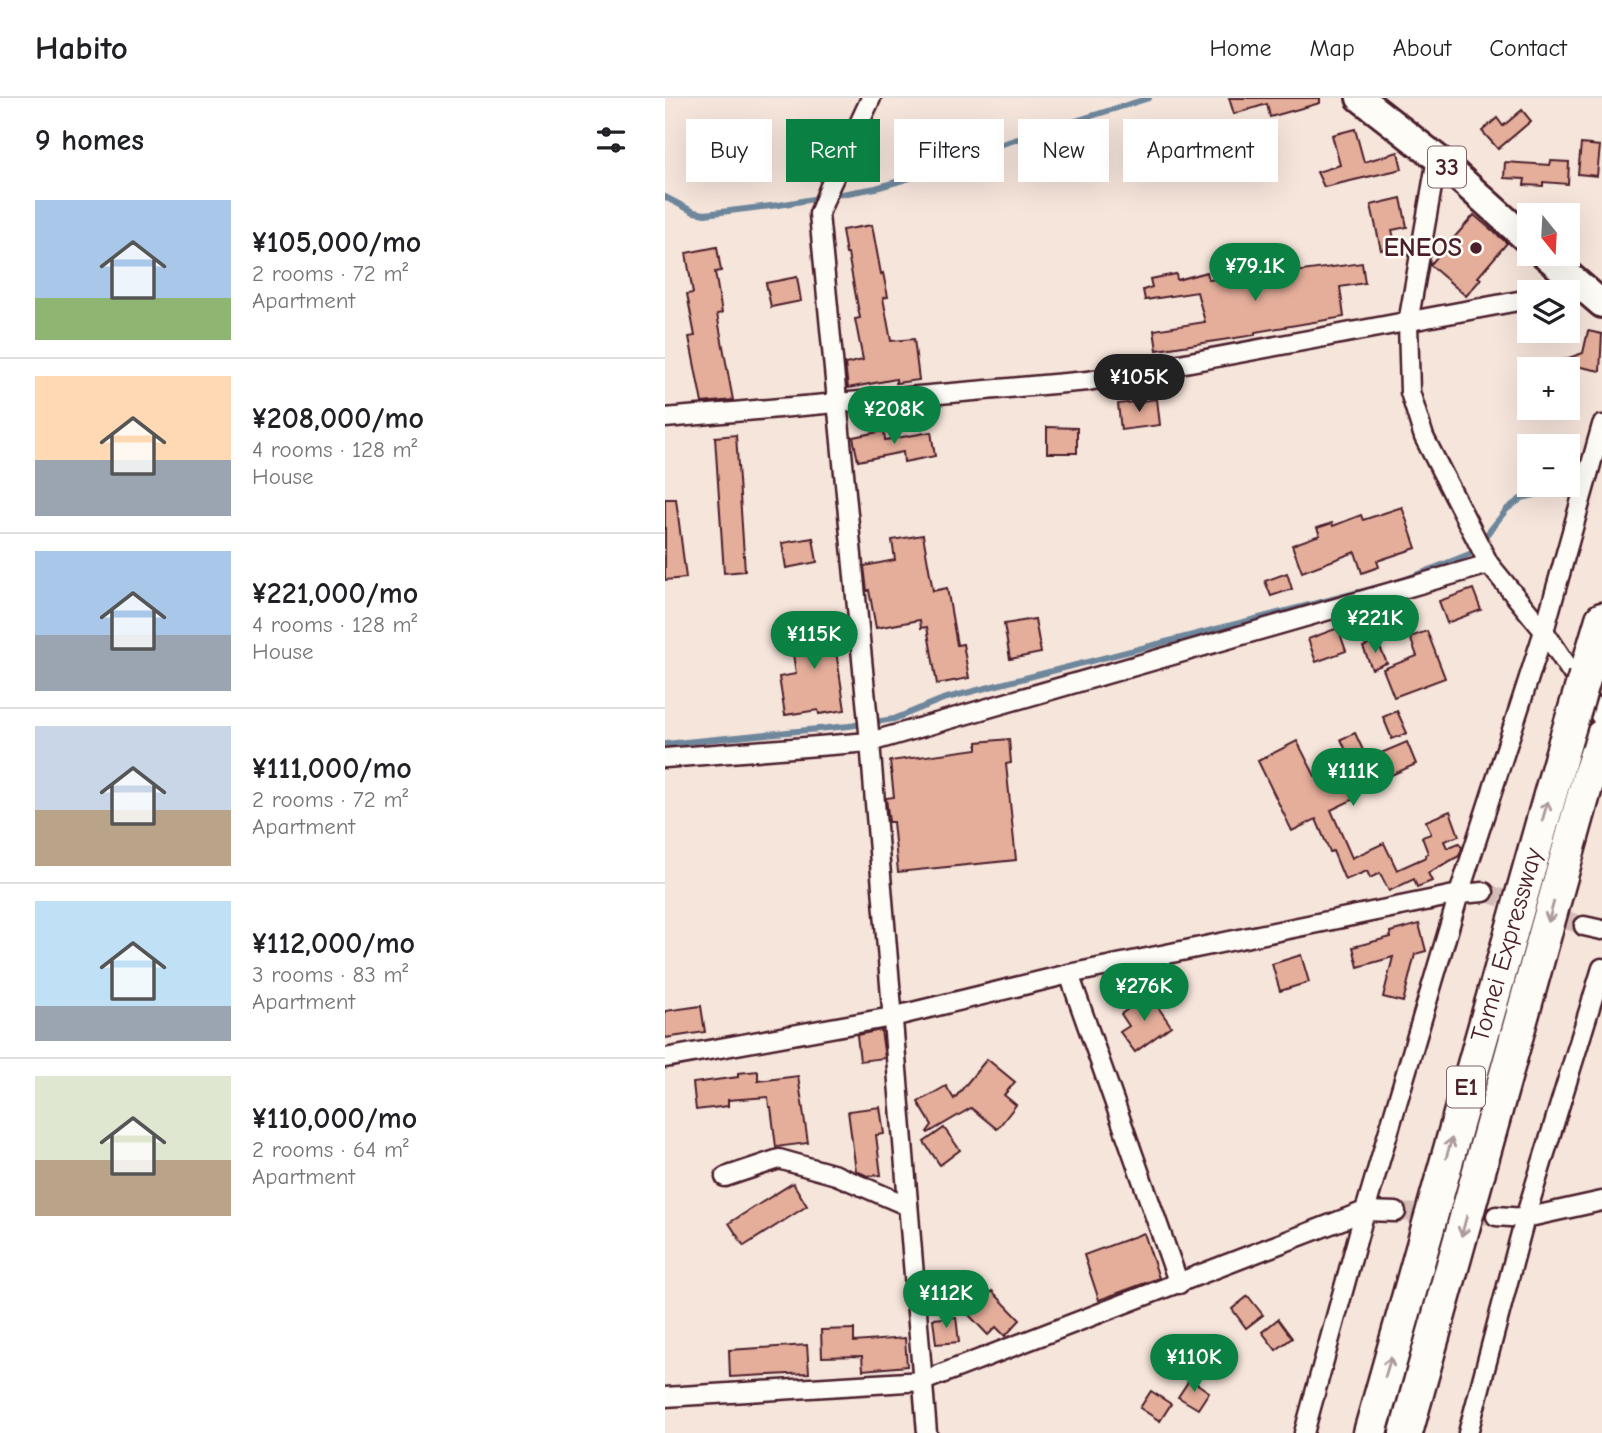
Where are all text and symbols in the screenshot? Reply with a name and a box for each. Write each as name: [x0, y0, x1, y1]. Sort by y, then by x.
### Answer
text: Habito: [35, 29, 128, 67]
text: Home: [1210, 34, 1271, 62]
text: Map: [1309, 34, 1355, 62]
text: About: [1393, 34, 1451, 62]
text: Contact: [1489, 34, 1567, 62]
chip: Buy: [686, 119, 772, 182]
chip: Rent: [786, 119, 880, 182]
chip: Filters: [894, 119, 1004, 182]
chip: New: [1018, 119, 1109, 182]
chip: Apartment: [1123, 119, 1278, 182]
icon: filters: [592, 121, 630, 159]
text: 9 homes: [35, 123, 144, 158]
road number: 33: [1428, 146, 1466, 188]
north arrow: [1517, 203, 1580, 266]
map controls: [1517, 203, 1580, 497]
text: ¥105,000/mo: [252, 225, 421, 260]
icon: home: [91, 228, 175, 312]
place label: ENEOS: [1383, 233, 1462, 263]
marker: ENEOS: [1468, 240, 1484, 256]
pin: ¥79.1K: [1198, 244, 1312, 303]
text: ¥79.1K: [1225, 252, 1285, 279]
text: 2 rooms · 72 m²: [252, 260, 408, 287]
button: layers: [1517, 280, 1580, 343]
text: Apartment: [252, 287, 355, 314]
pin: ¥105K: [1090, 354, 1188, 414]
button: +: [1517, 357, 1580, 420]
text: ¥105K: [1110, 363, 1168, 390]
pin: ¥208K: [845, 386, 943, 446]
text: ¥208K: [864, 395, 924, 422]
text: ¥208,000/mo: [252, 401, 424, 436]
icon: home: [91, 404, 175, 488]
button: −: [1517, 434, 1580, 497]
text: 4 rooms · 128 m²: [252, 436, 417, 463]
text: House: [252, 463, 314, 490]
text: ¥221,000/mo: [252, 576, 418, 611]
icon: home: [91, 579, 175, 663]
pin: ¥221K: [1326, 596, 1424, 655]
text: ¥221K: [1347, 604, 1403, 631]
text: 4 rooms · 128 m²: [252, 611, 417, 638]
pin: ¥115K: [765, 612, 863, 671]
text: ¥115K: [787, 620, 841, 647]
text: House: [252, 638, 314, 665]
pin: ¥111K: [1304, 748, 1402, 808]
text: ¥111,000/mo: [252, 751, 412, 786]
icon: home: [91, 754, 175, 838]
text: ¥111K: [1327, 757, 1379, 784]
text: 2 rooms · 72 m²: [252, 786, 408, 813]
one-way arrow: [1539, 801, 1552, 823]
text: Apartment: [252, 813, 355, 840]
street label: Tomei Expressway: [1465, 844, 1549, 1045]
one-way arrow: [1544, 900, 1557, 923]
text: ¥112,000/mo: [252, 926, 415, 961]
icon: home: [91, 929, 175, 1013]
text: 3 rooms · 83 m²: [252, 961, 408, 988]
pin: ¥276K: [1095, 964, 1193, 1023]
text: ¥276K: [1116, 972, 1172, 999]
text: Apartment: [252, 988, 355, 1015]
road number: E1: [1447, 1066, 1485, 1107]
text: ¥110,000/mo: [252, 1101, 417, 1136]
icon: home: [91, 1104, 175, 1188]
text: 2 rooms · 64 m²: [252, 1136, 409, 1163]
one-way arrow: [1443, 1137, 1456, 1160]
text: Apartment: [252, 1163, 355, 1190]
one-way arrow: [1457, 1214, 1470, 1237]
pin: ¥112K: [897, 1270, 995, 1330]
text: ¥112K: [919, 1279, 973, 1306]
pin: ¥110K: [1145, 1334, 1243, 1394]
text: ¥110K: [1166, 1343, 1222, 1370]
one-way arrow: [1382, 1356, 1395, 1379]

